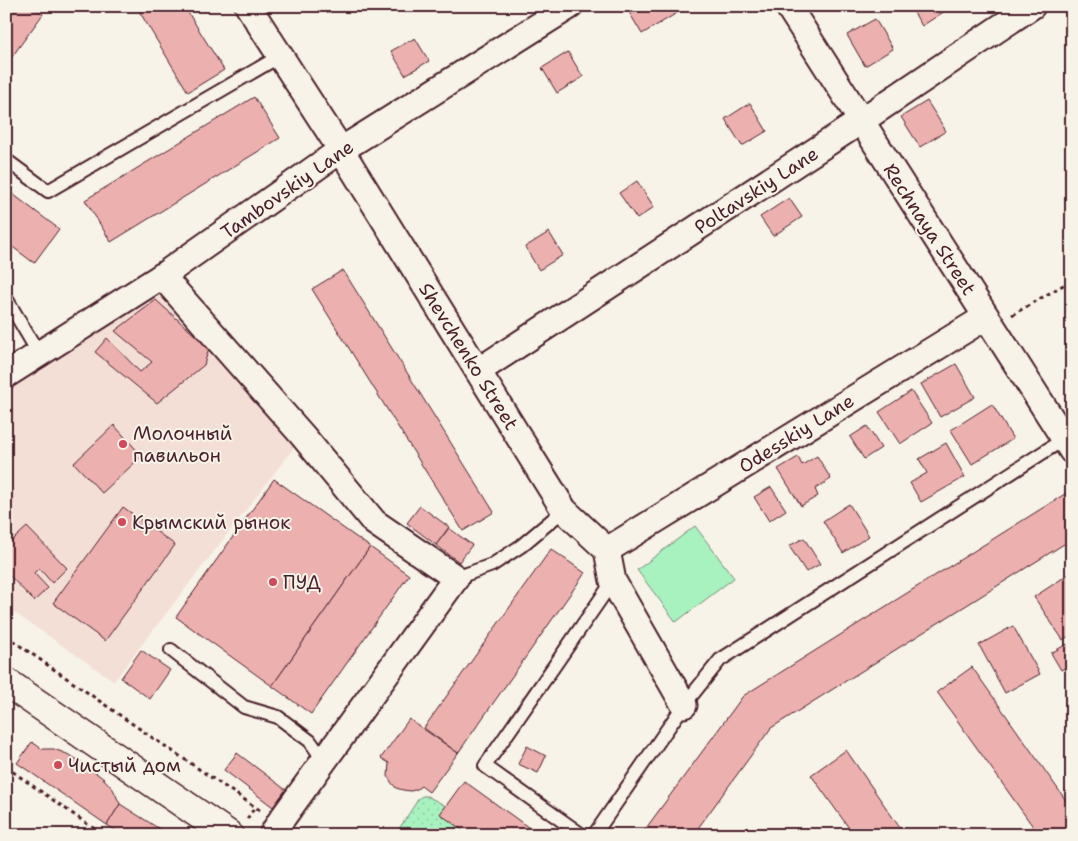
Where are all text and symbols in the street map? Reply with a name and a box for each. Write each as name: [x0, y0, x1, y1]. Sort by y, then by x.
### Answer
street label: Tambovskiy Lane: [216, 134, 359, 245]
street label: Poltavskiy Lane: [690, 141, 823, 240]
street label: Rechnaya Street: [878, 159, 981, 300]
street label: Shevchenko Street: [413, 278, 524, 435]
street label: Odesskiy Lane: [734, 388, 859, 479]
place label: Молочный павильон: [133, 421, 232, 468]
marker: Молочный павильон: [117, 438, 129, 450]
place label: Крымский рынок: [132, 510, 290, 535]
marker: Крымский рынок: [116, 516, 128, 528]
place label: ПУД: [283, 570, 321, 595]
marker: ПУД: [267, 576, 279, 588]
place label: Чистый дом: [68, 753, 181, 778]
marker: Чистый дом: [52, 759, 64, 771]

